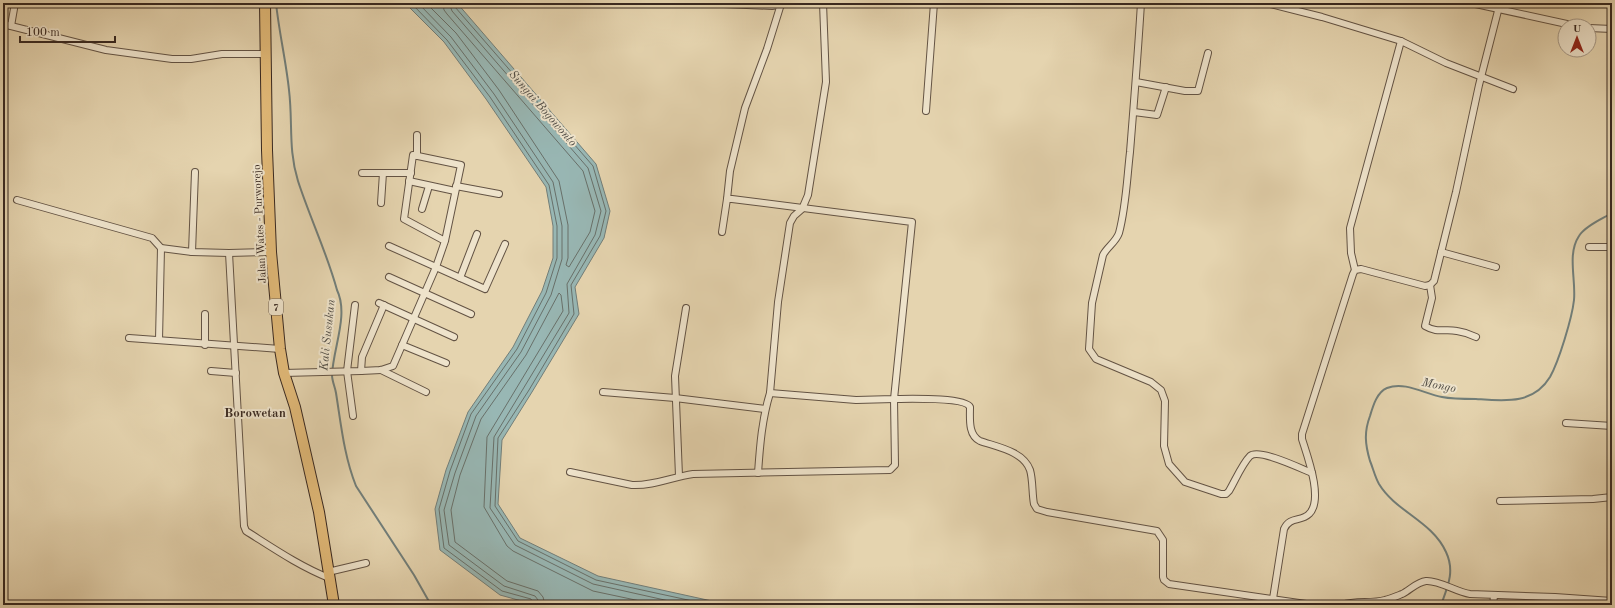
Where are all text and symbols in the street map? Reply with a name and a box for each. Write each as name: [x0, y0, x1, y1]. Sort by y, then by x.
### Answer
scale bar: [20, 18, 115, 44]
north arrow: [1557, 18, 1597, 58]
text: U: [1573, 24, 1582, 35]
text: 100 m: [26, 27, 60, 39]
water label: Sungai Bogowonto: [506, 68, 579, 149]
street label: Jalan Wates - Purworejo: [252, 164, 269, 284]
road number: 7: [269, 299, 283, 315]
water label: Kali Susukan: [318, 299, 338, 372]
water label: Mongo: [1420, 377, 1457, 395]
district label: Borowetan: [224, 407, 286, 420]

